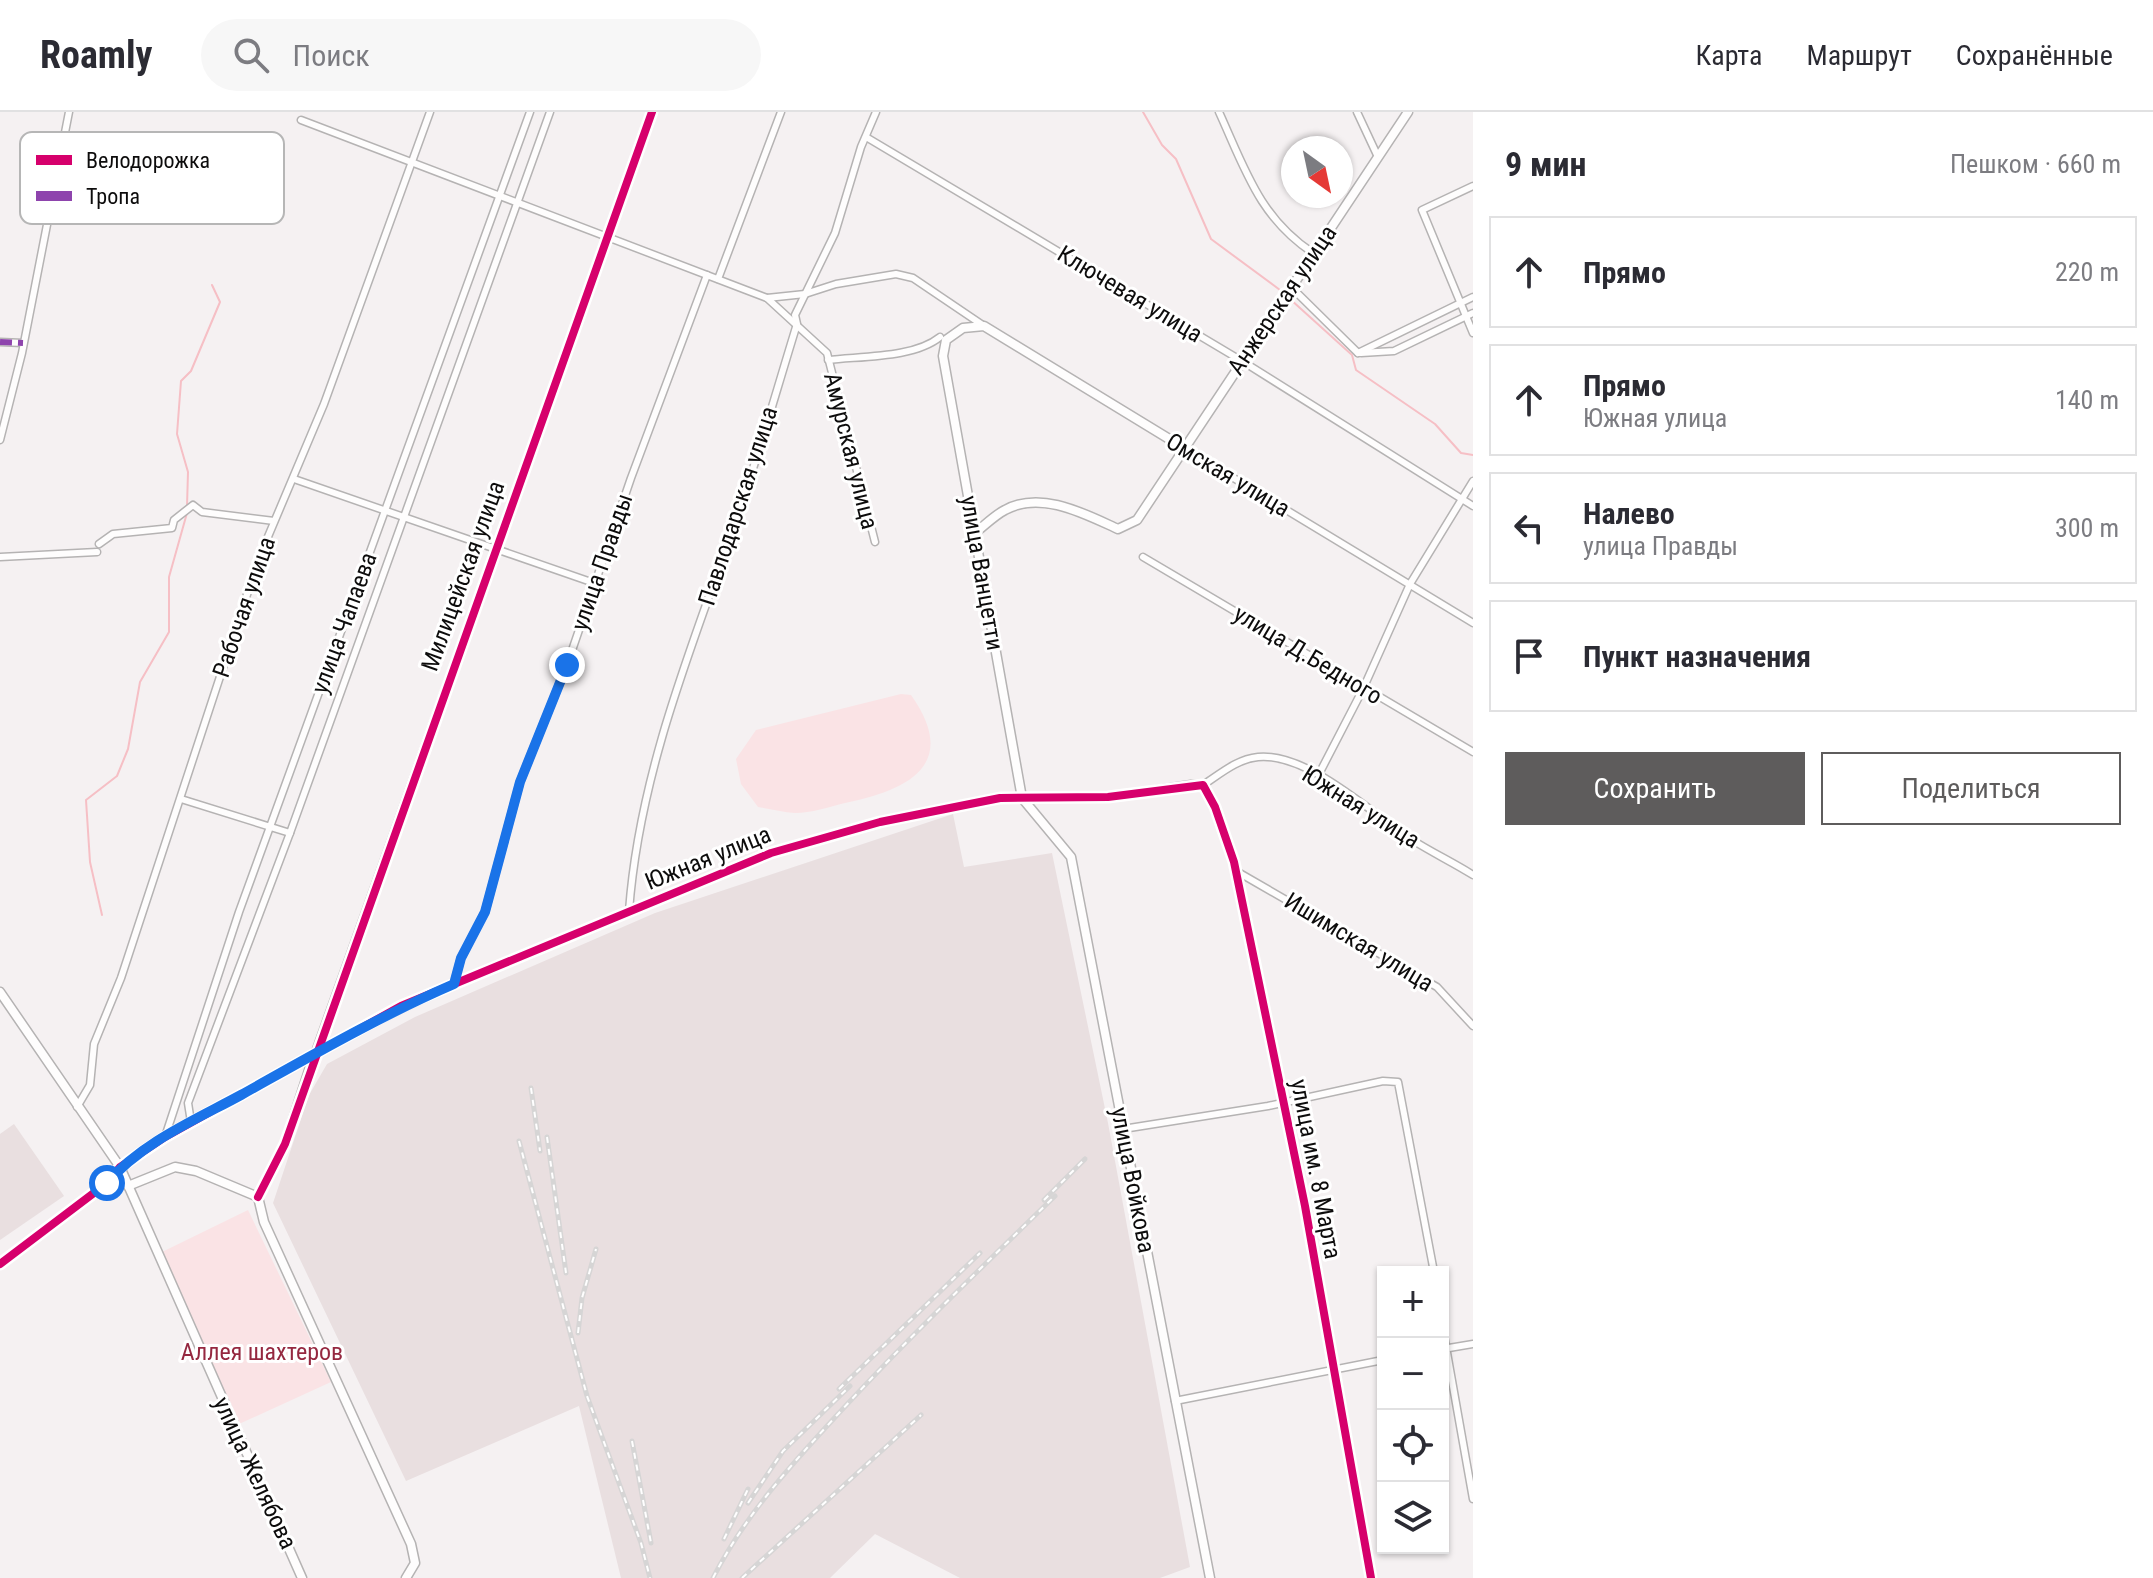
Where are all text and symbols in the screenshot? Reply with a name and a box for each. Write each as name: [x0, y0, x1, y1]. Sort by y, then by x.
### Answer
search box: [201, 19, 761, 91]
text: Roamly: [40, 33, 153, 77]
icon: search: [229, 33, 273, 77]
text: Поиск: [293, 38, 370, 73]
text: Карта: [1696, 39, 1762, 72]
text: Маршрут: [1806, 39, 1912, 72]
text: Сохранённые: [1956, 39, 2113, 72]
legend: [20, 132, 284, 224]
north arrow: [1281, 136, 1353, 208]
text: 9 мин: [1505, 144, 1587, 184]
text: Велодорожка: [86, 148, 210, 173]
text: Пешком · 660 m: [1950, 149, 2121, 179]
text: Тропа: [86, 184, 140, 209]
street label: Анжерская улица: [1222, 220, 1342, 380]
street label: Ключевая улица: [1052, 240, 1208, 348]
icon: ahead: [1507, 250, 1551, 294]
text: Прямо: [1583, 255, 1666, 290]
text: 220 m: [2055, 257, 2119, 287]
text: Прямо: [1583, 368, 1666, 403]
street label: Амурская улица: [818, 370, 884, 532]
icon: ahead: [1507, 378, 1551, 422]
text: 140 m: [2055, 385, 2119, 415]
street label: Павлодарская улица: [693, 403, 783, 609]
text: Южная улица: [1583, 403, 1727, 433]
street label: Омская улица: [1161, 427, 1295, 523]
street label: Милицейская улица: [416, 477, 510, 675]
street label: улица Правды: [565, 490, 639, 634]
street label: улица Ванцетти: [955, 493, 1009, 653]
text: Налево: [1583, 496, 1675, 531]
icon: left: [1507, 506, 1551, 550]
text: 300 m: [2055, 513, 2119, 543]
text: улица Правды: [1583, 531, 1738, 561]
street label: Рабочая улица: [207, 533, 281, 681]
street label: улица Чапаева: [306, 549, 382, 697]
street label: улица Д.Бедного: [1229, 600, 1387, 710]
icon: arrive: [1507, 634, 1551, 678]
text: Пункт назначения: [1583, 639, 1811, 674]
route end: [549, 647, 585, 683]
button: Сохранить: [1505, 752, 1805, 825]
button: Поделиться: [1821, 752, 2121, 825]
street label: Южная улица: [1297, 760, 1425, 854]
street label: Южная улица: [641, 820, 775, 896]
street label: Ишимская улица: [1279, 887, 1439, 997]
street label: улица им. 8 Марта: [1285, 1077, 1347, 1261]
street label: улица Войкова: [1105, 1105, 1161, 1255]
route start: [89, 1165, 125, 1201]
map controls: [1377, 1266, 1449, 1554]
button: +: [1377, 1266, 1449, 1338]
park label: Аллея шахтеров: [181, 1338, 343, 1366]
button: −: [1377, 1338, 1449, 1410]
street label: улица Желябова: [208, 1392, 302, 1554]
button: locate: [1377, 1410, 1449, 1482]
button: layers: [1377, 1482, 1449, 1554]

